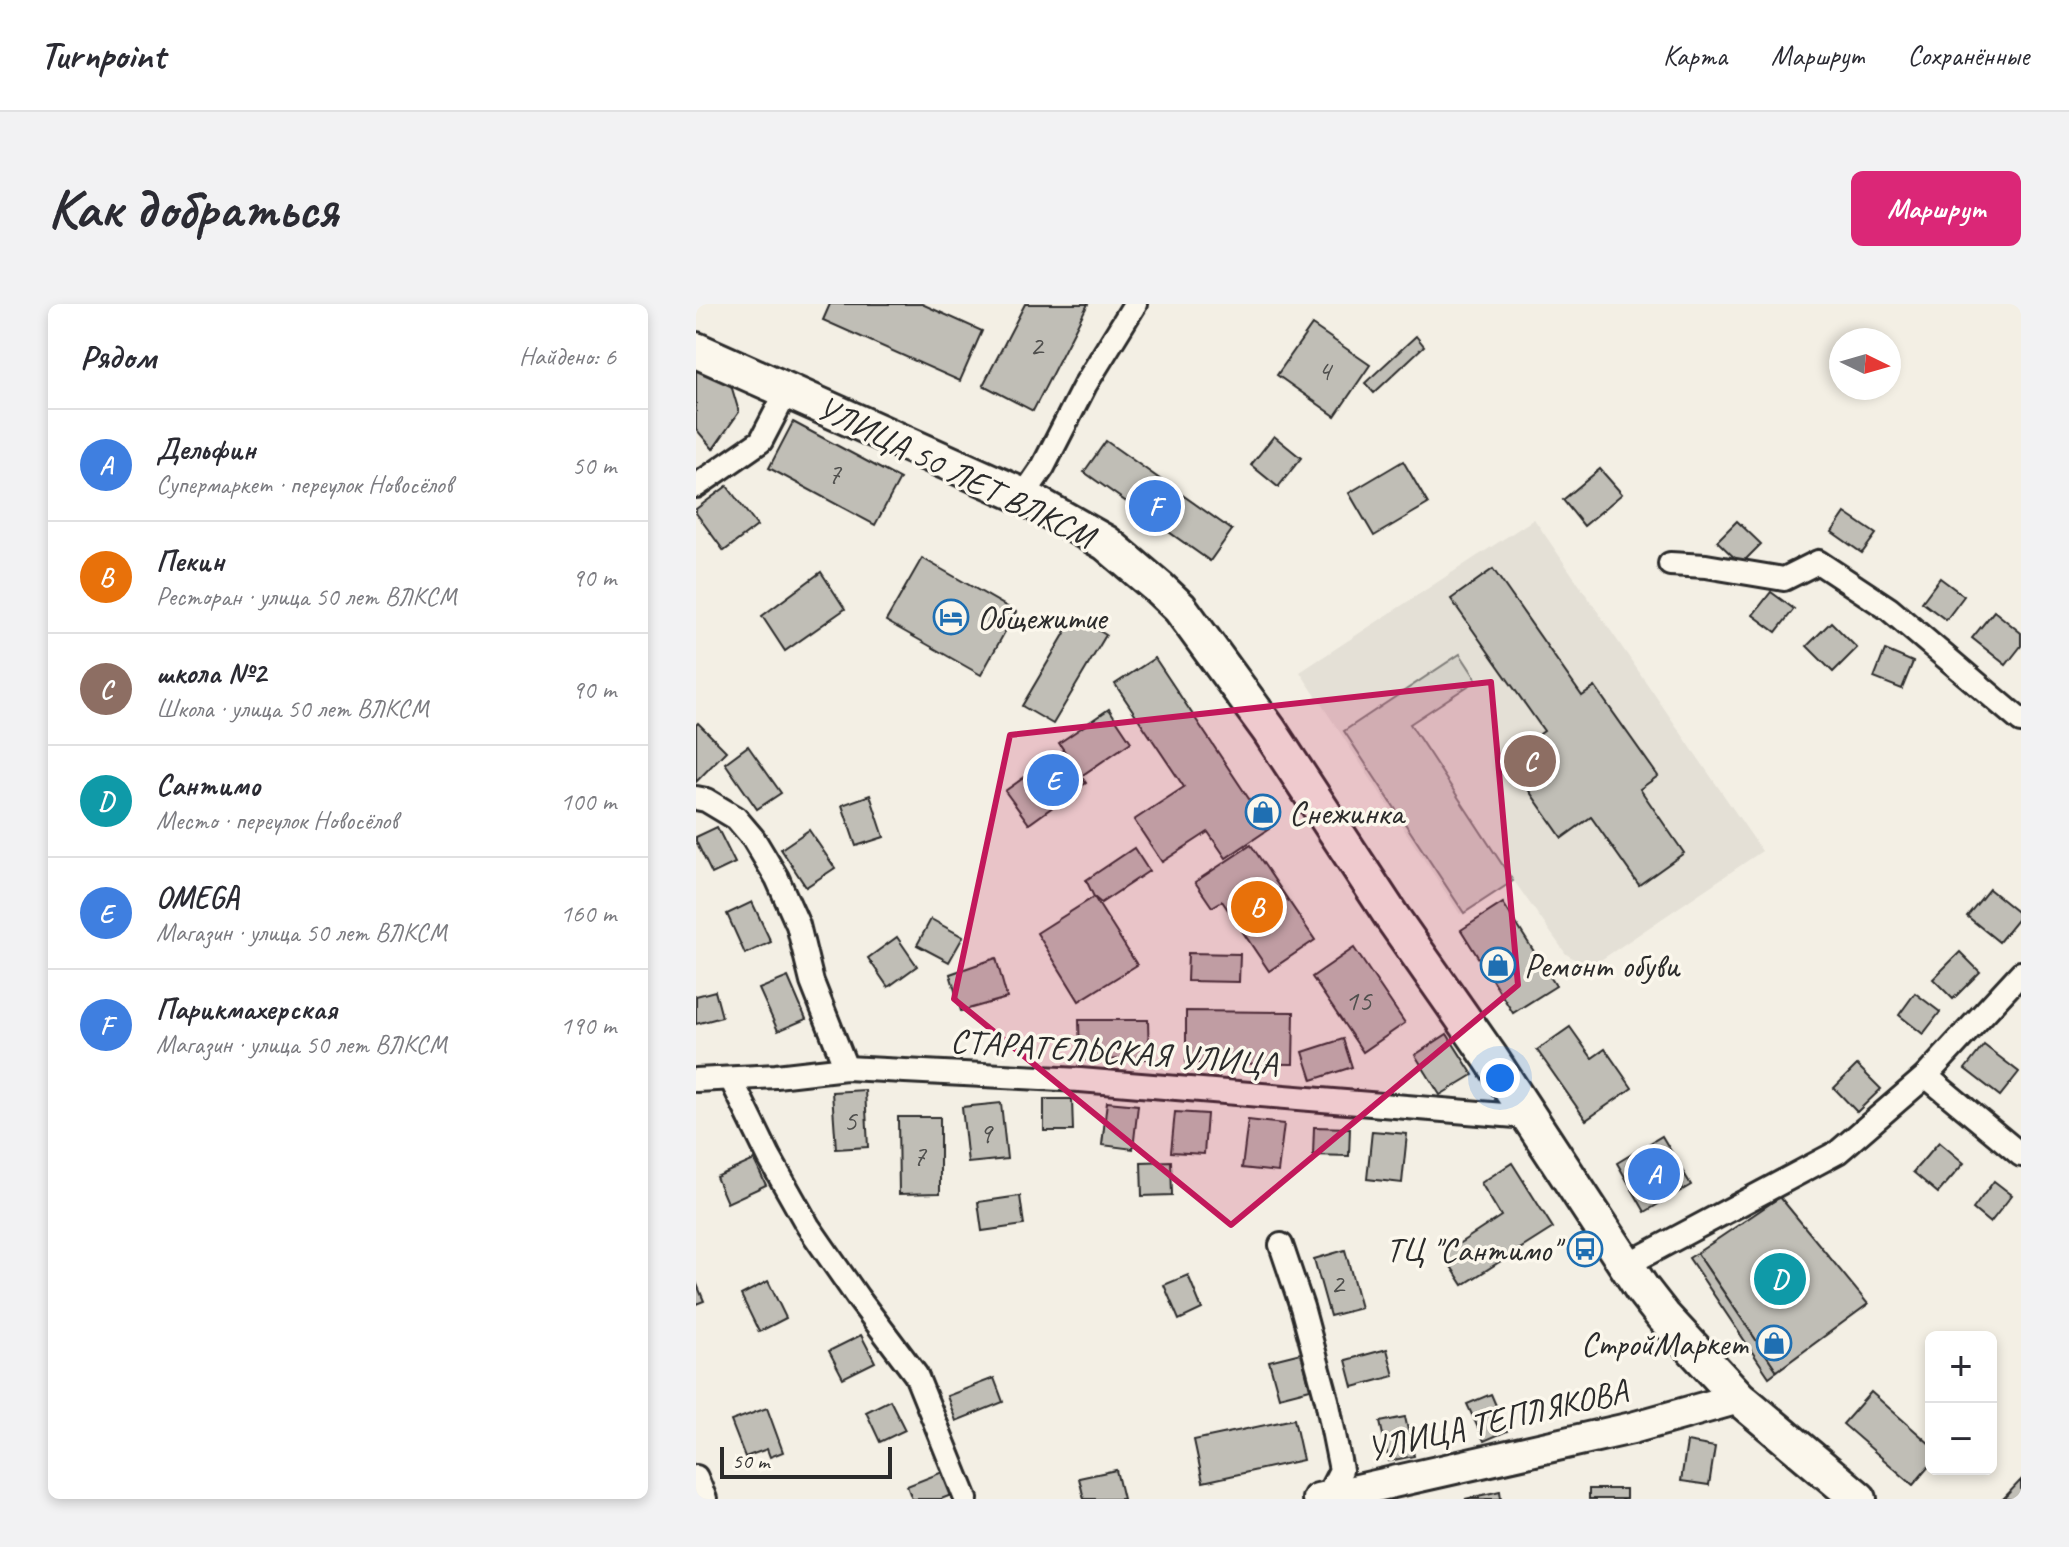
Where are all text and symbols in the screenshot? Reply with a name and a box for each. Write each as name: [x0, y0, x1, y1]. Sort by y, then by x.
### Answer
text: Turnpoint: [40, 32, 165, 79]
text: Карта: [1663, 38, 1727, 73]
text: Маршрут: [1771, 38, 1863, 73]
text: Сохранённые: [1907, 38, 2029, 73]
button: Маршрут: [1851, 171, 2021, 246]
text: Как добраться: [48, 173, 338, 244]
house number: 2: [1029, 326, 1045, 364]
north arrow: [1829, 328, 1901, 400]
text: Рядом: [80, 335, 156, 378]
text: Найдено: 6: [519, 340, 616, 373]
house number: 4: [1317, 351, 1333, 389]
street label: УЛИЦА 50 ЛЕТ ВЛКСМ: [810, 386, 1105, 559]
text: Дельфин: [156, 430, 256, 468]
text: A: [99, 449, 113, 482]
text: 50 m: [572, 449, 616, 482]
house number: 7: [827, 454, 842, 492]
text: Супермаркет · переулок Новосёлов: [156, 468, 452, 501]
pin: F: [1129, 476, 1181, 536]
text: Пекин: [156, 542, 224, 580]
text: B: [99, 561, 113, 594]
text: 90 m: [572, 561, 616, 594]
text: Ресторан · улица 50 лет ВЛКСМ: [156, 580, 456, 613]
place label: Общежитие: [977, 596, 1109, 639]
hotel icon: Общежитие: [932, 598, 970, 636]
text: школа №2: [156, 654, 266, 692]
text: C: [100, 673, 112, 706]
text: 90 m: [572, 673, 616, 706]
text: Школа · улица 50 лет ВЛКСМ: [156, 692, 428, 725]
pin: C: [1504, 731, 1556, 791]
pin: E: [1027, 750, 1079, 810]
text: Сантимо: [156, 766, 260, 804]
text: D: [98, 785, 114, 818]
text: 100 m: [560, 785, 616, 818]
place label: Снежинка: [1289, 791, 1407, 834]
shop icon: Снежинка: [1244, 793, 1282, 831]
text: Место · переулок Новосёлов: [156, 804, 398, 837]
pin: B: [1231, 877, 1283, 937]
text: OMEGA: [156, 878, 239, 916]
text: E: [99, 897, 113, 930]
text: 160 m: [560, 897, 616, 930]
text: Магазин · улица 50 лет ВЛКСМ: [156, 916, 447, 949]
place label: Ремонт обуви: [1524, 944, 1681, 987]
shop icon: Ремонт обуви: [1479, 946, 1517, 984]
house number: 15: [1345, 981, 1373, 1019]
text: Парикмахерская: [156, 990, 337, 1028]
text: F: [100, 1009, 112, 1042]
text: 190 m: [560, 1009, 616, 1042]
street label: СТАРАТЕЛЬСКАЯ УЛИЦА: [949, 1019, 1280, 1084]
text: Магазин · улица 50 лет ВЛКСМ: [156, 1028, 447, 1061]
your location: [1480, 1058, 1520, 1098]
house number: 5: [843, 1101, 858, 1139]
house number: 9: [978, 1114, 994, 1152]
house number: 7: [912, 1136, 927, 1174]
pin: A: [1628, 1144, 1680, 1204]
place label: ТЦ "Сантимо": [1386, 1228, 1566, 1271]
bus stop icon: ТЦ "Сантимо": [1566, 1230, 1604, 1268]
pin: D: [1754, 1249, 1806, 1309]
house number: 2: [1330, 1264, 1346, 1302]
place label: СтройМаркет: [1581, 1322, 1749, 1365]
shop icon: СтройМаркет: [1755, 1324, 1793, 1362]
map controls: [1925, 1331, 1997, 1475]
button: +: [1925, 1331, 1997, 1403]
street label: УЛИЦА ТЕПЛЯКОВА: [1363, 1368, 1633, 1470]
button: −: [1925, 1403, 1997, 1475]
scale bar: [720, 1443, 892, 1479]
text: 50 m: [732, 1447, 769, 1475]

